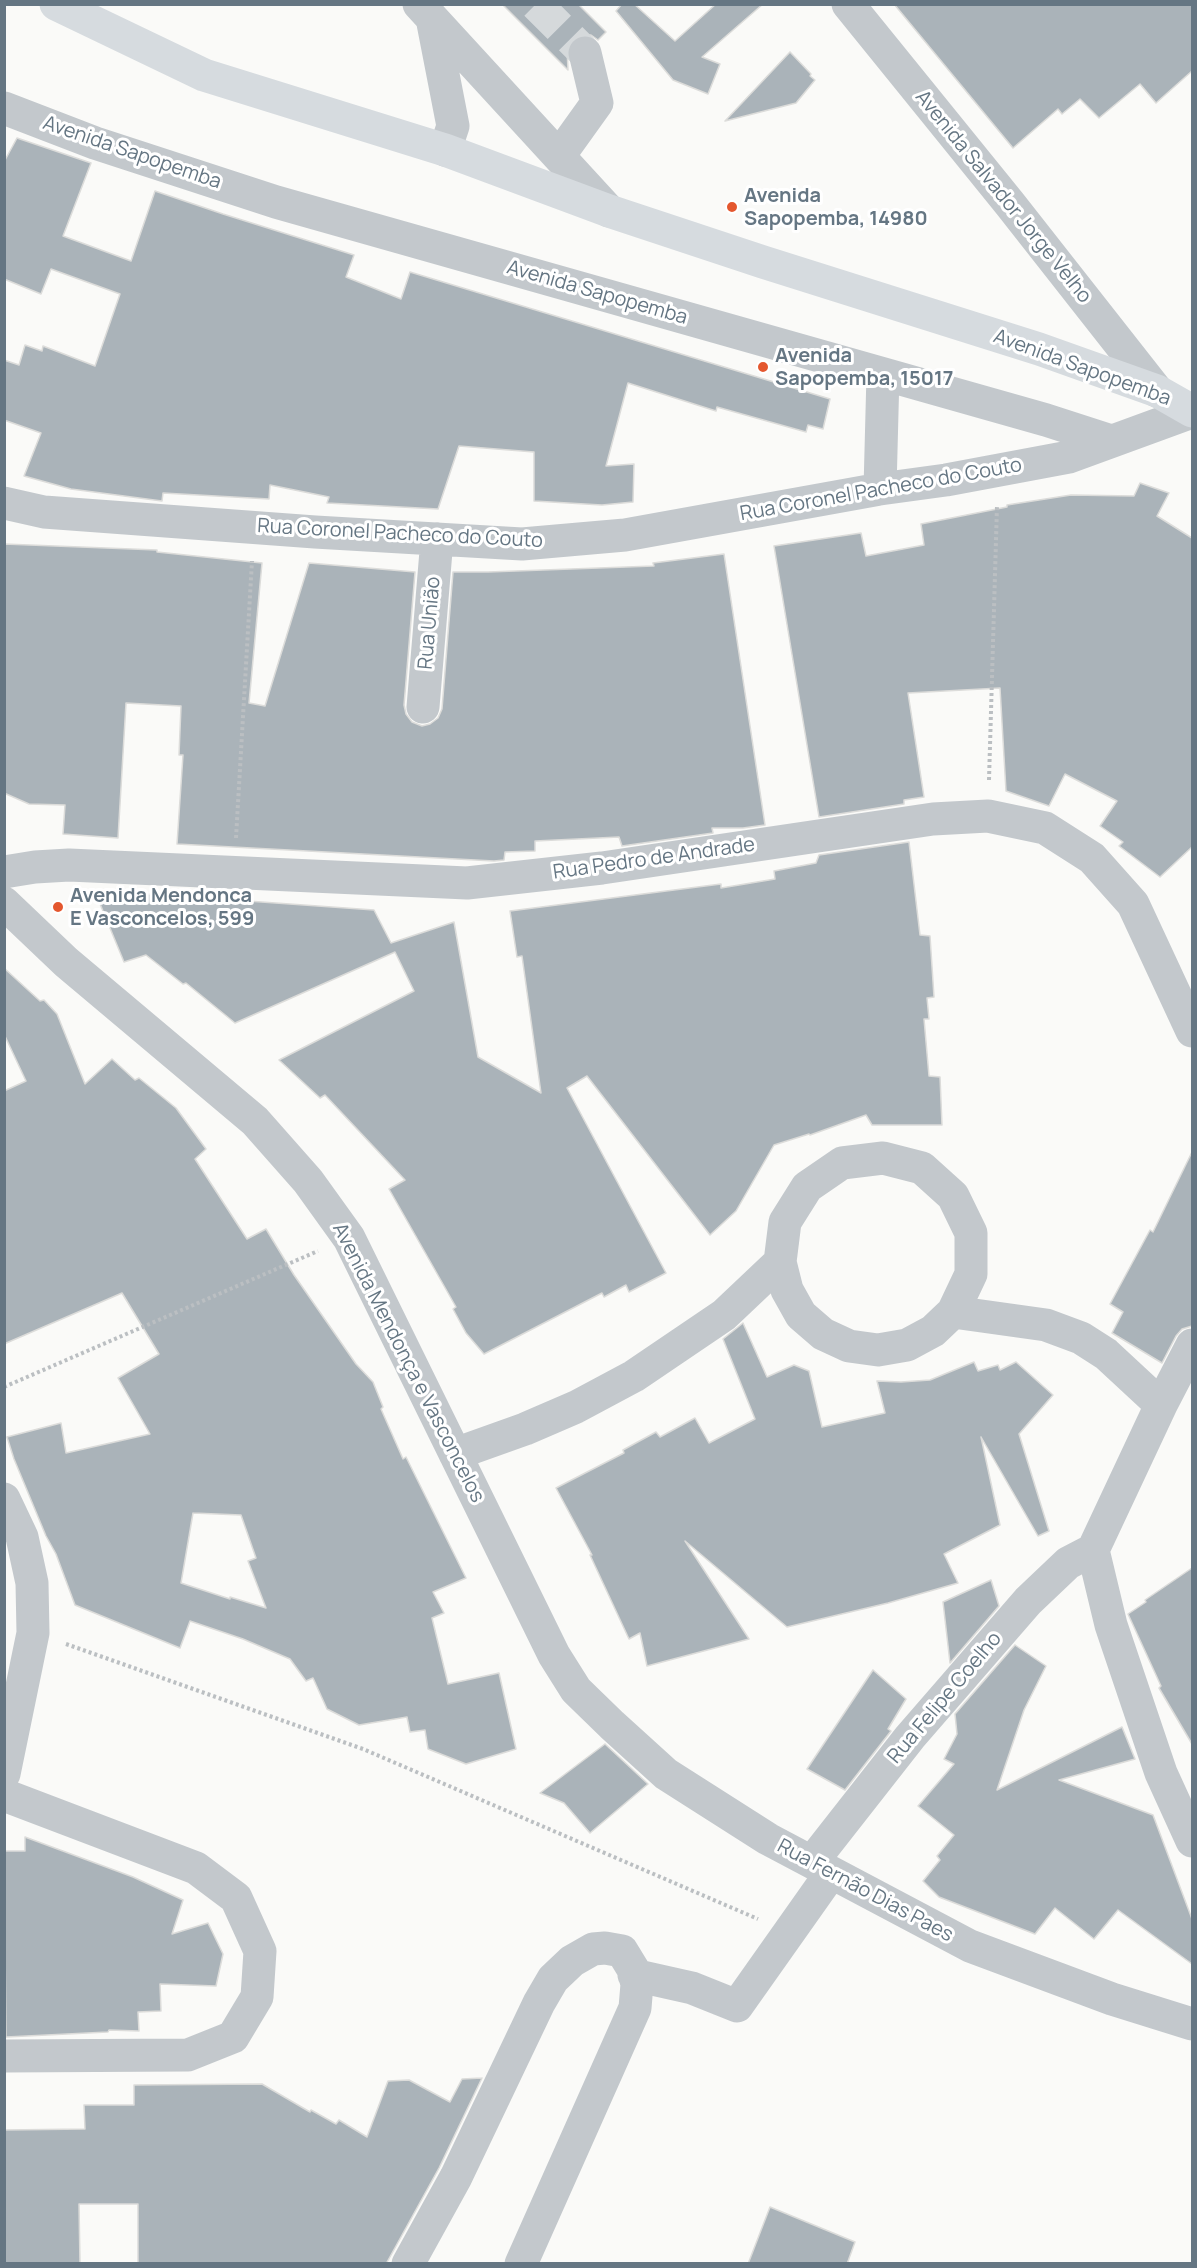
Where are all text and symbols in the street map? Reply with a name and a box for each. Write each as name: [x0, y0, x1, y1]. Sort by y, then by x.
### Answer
street label: Avenida Salvador Jorge Velho: [910, 86, 1096, 308]
street label: Avenida Sapopemba: [40, 111, 224, 195]
place label: Avenida Sapopemba, 14980: [744, 184, 928, 231]
marker: Avenida Sapopemba, 14980: [725, 200, 739, 214]
street label: Avenida Sapopemba: [504, 256, 690, 330]
street label: Avenida Sapopemba: [990, 325, 1174, 411]
place label: Avenida Sapopemba, 15017: [775, 344, 953, 391]
marker: Avenida Sapopemba, 15017: [756, 360, 770, 374]
street label: Rua Coronel Pacheco do Couto: [738, 453, 1024, 527]
street label: Rua Coronel Pacheco do Couto: [257, 515, 543, 553]
street label: Rua União: [414, 576, 446, 670]
street label: Rua Pedro de Andrade: [552, 833, 756, 885]
place label: Avenida Mendonca E Vasconcelos, 599: [70, 884, 254, 931]
marker: Avenida Mendonca E Vasconcelos, 599: [51, 900, 65, 914]
street label: Avenida Mendonça e Vasconcelos: [327, 1219, 489, 1507]
street label: Rua Felipe Coelho: [883, 1627, 1007, 1769]
street label: Rua Fernão Dias Paes: [773, 1834, 957, 1948]

